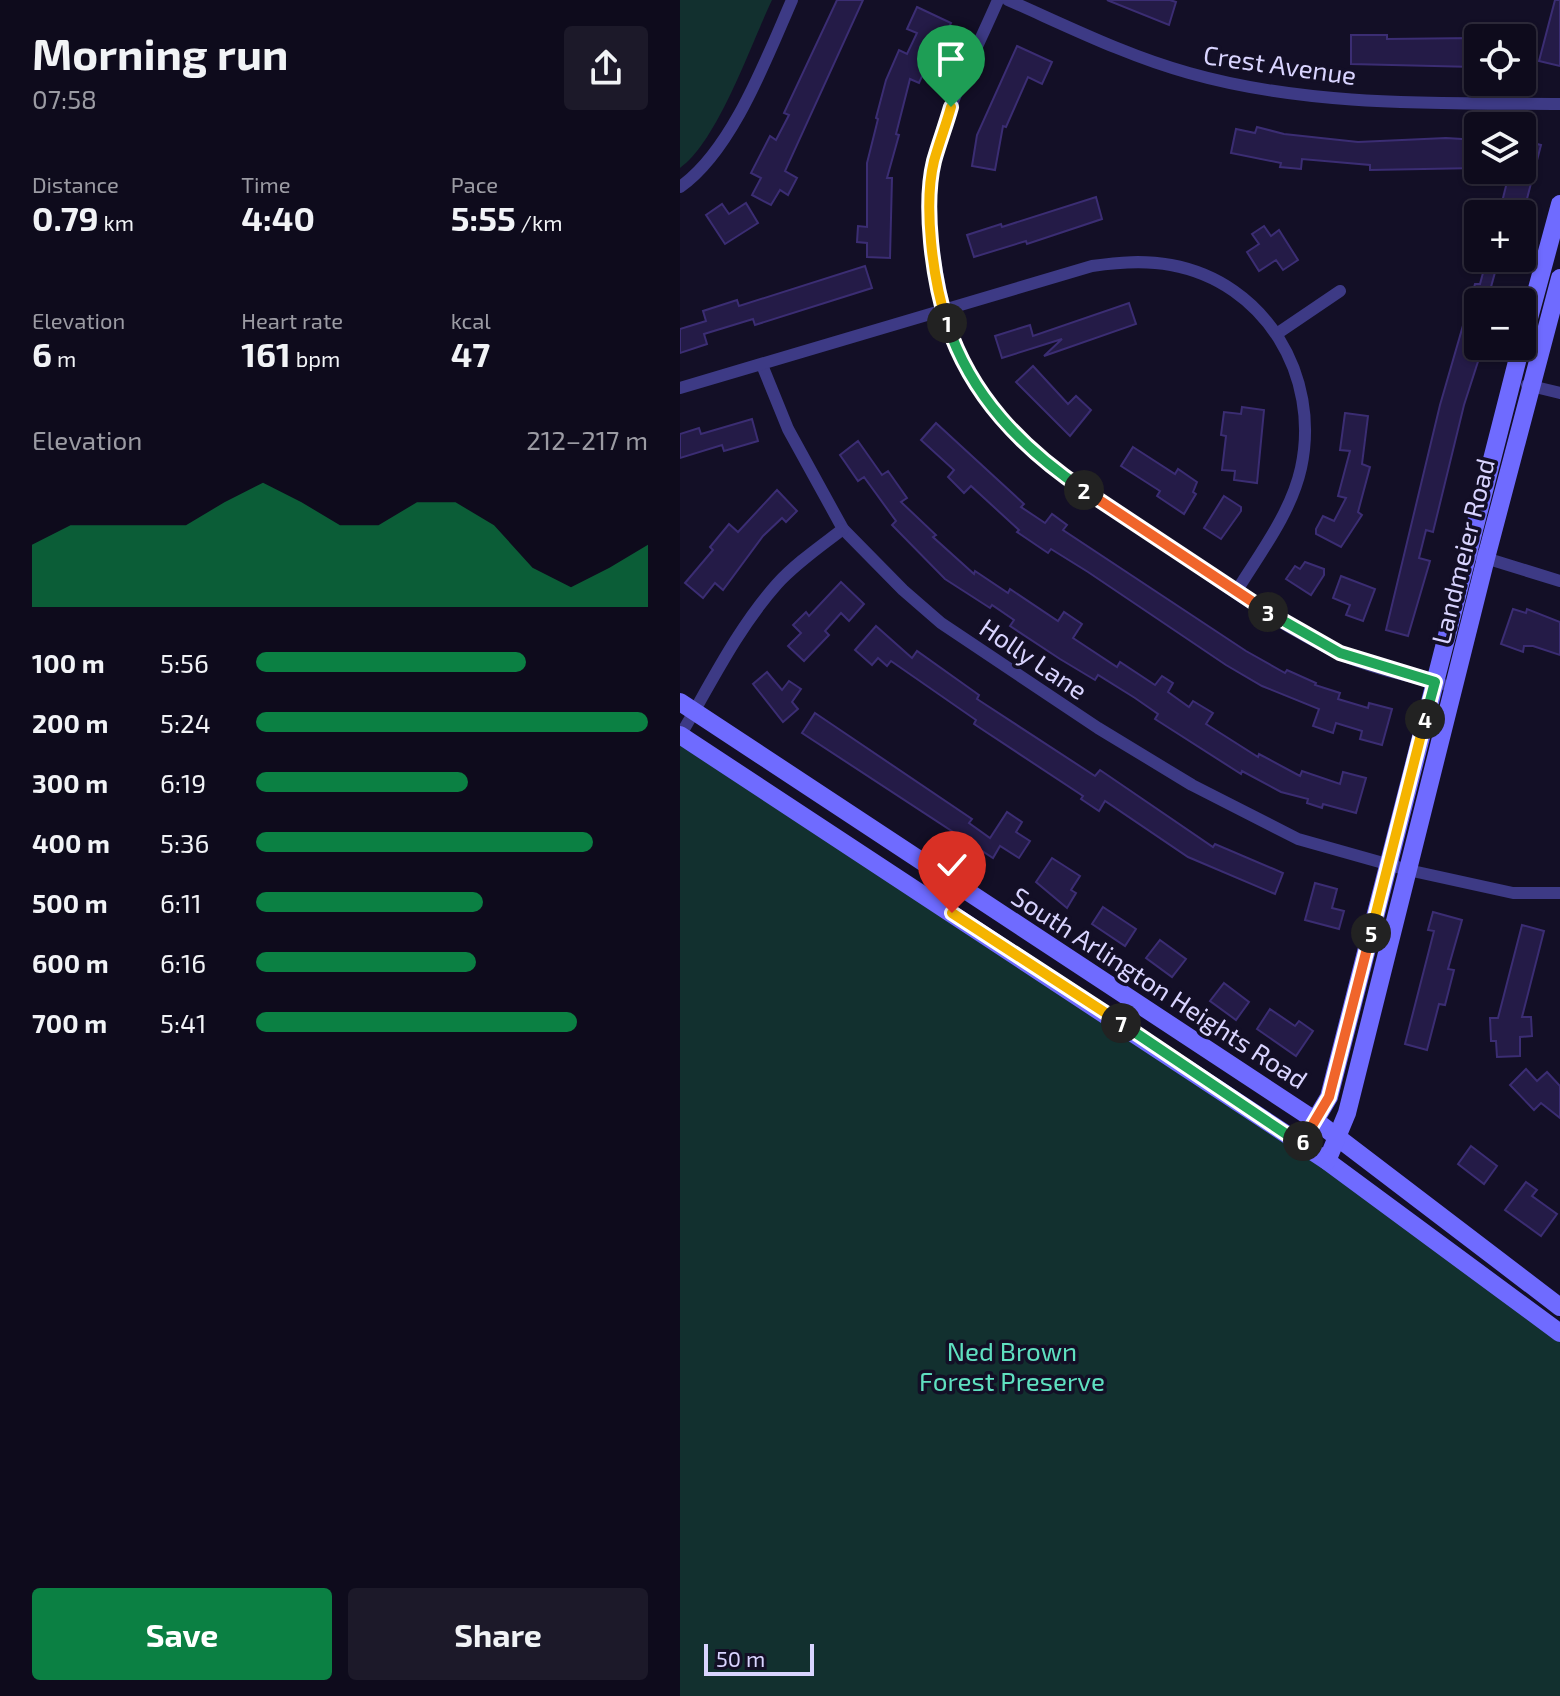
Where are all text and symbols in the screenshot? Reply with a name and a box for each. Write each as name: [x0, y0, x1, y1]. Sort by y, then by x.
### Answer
map controls: [1464, 24, 1536, 360]
button: locate: [1464, 24, 1536, 96]
pin: [917, 25, 985, 107]
text: Morning run: [32, 26, 288, 79]
button: share: [564, 26, 648, 110]
icon: arrive: [929, 37, 973, 81]
street label: Crest Avenue: [1201, 38, 1359, 90]
text: 07:58: [32, 83, 97, 114]
button: layers: [1464, 112, 1536, 184]
text: Distance: [32, 171, 119, 197]
text: Time: [241, 171, 291, 197]
text: Pace: [451, 171, 498, 197]
text: 0.79: [32, 197, 99, 238]
text: 4:40: [241, 197, 315, 238]
text: 5:55: [451, 197, 516, 238]
button: +: [1464, 200, 1536, 272]
text: km: [99, 209, 134, 235]
text: /km: [516, 209, 562, 235]
button: −: [1464, 288, 1536, 360]
pin: 1: [927, 303, 967, 343]
text: Elevation: [32, 307, 125, 333]
text: Heart rate: [241, 307, 343, 333]
text: kcal: [451, 307, 491, 333]
text: 1: [942, 310, 952, 336]
text: 6: [32, 333, 52, 374]
text: 161: [241, 333, 291, 374]
text: 47: [451, 333, 490, 374]
text: m: [52, 345, 76, 371]
text: bpm: [291, 345, 340, 371]
text: Elevation: [32, 424, 142, 455]
text: 212–217 m: [526, 424, 648, 455]
street label: Landmeier Road: [1424, 455, 1500, 647]
pin: 2: [1064, 470, 1104, 510]
text: 2: [1078, 477, 1090, 503]
pin: 3: [1248, 592, 1288, 632]
text: 3: [1262, 599, 1274, 625]
street label: Holly Lane: [974, 611, 1094, 705]
text: 100 m: [32, 647, 105, 678]
text: 5:56: [160, 647, 209, 678]
pin: 4: [1405, 699, 1445, 739]
text: 4: [1418, 706, 1432, 732]
text: 200 m: [32, 707, 108, 738]
text: 5:24: [160, 707, 211, 738]
text: 300 m: [32, 767, 108, 798]
text: 6:19: [160, 767, 206, 798]
text: 400 m: [32, 827, 110, 858]
text: 5:36: [160, 827, 209, 858]
pin: [918, 831, 986, 913]
icon: check: [930, 843, 974, 887]
street label: South Arlington Heights Road: [1006, 880, 1314, 1094]
text: 500 m: [32, 887, 108, 918]
text: 6:11: [160, 887, 202, 918]
pin: 5: [1351, 913, 1391, 953]
text: 5: [1365, 920, 1377, 946]
text: 600 m: [32, 947, 109, 978]
text: 6:16: [160, 947, 206, 978]
pin: 7: [1101, 1003, 1141, 1043]
text: 700 m: [32, 1007, 107, 1038]
text: 5:41: [160, 1007, 206, 1038]
text: 7: [1115, 1010, 1127, 1036]
pin: 6: [1283, 1121, 1323, 1161]
text: 6: [1297, 1128, 1309, 1154]
park label: Ned Brown Forest Preserve: [919, 1335, 1105, 1396]
button: Save: [32, 1588, 332, 1680]
button: Share: [348, 1588, 648, 1680]
scale bar: [704, 1640, 814, 1676]
text: 50 m: [716, 1645, 765, 1671]

